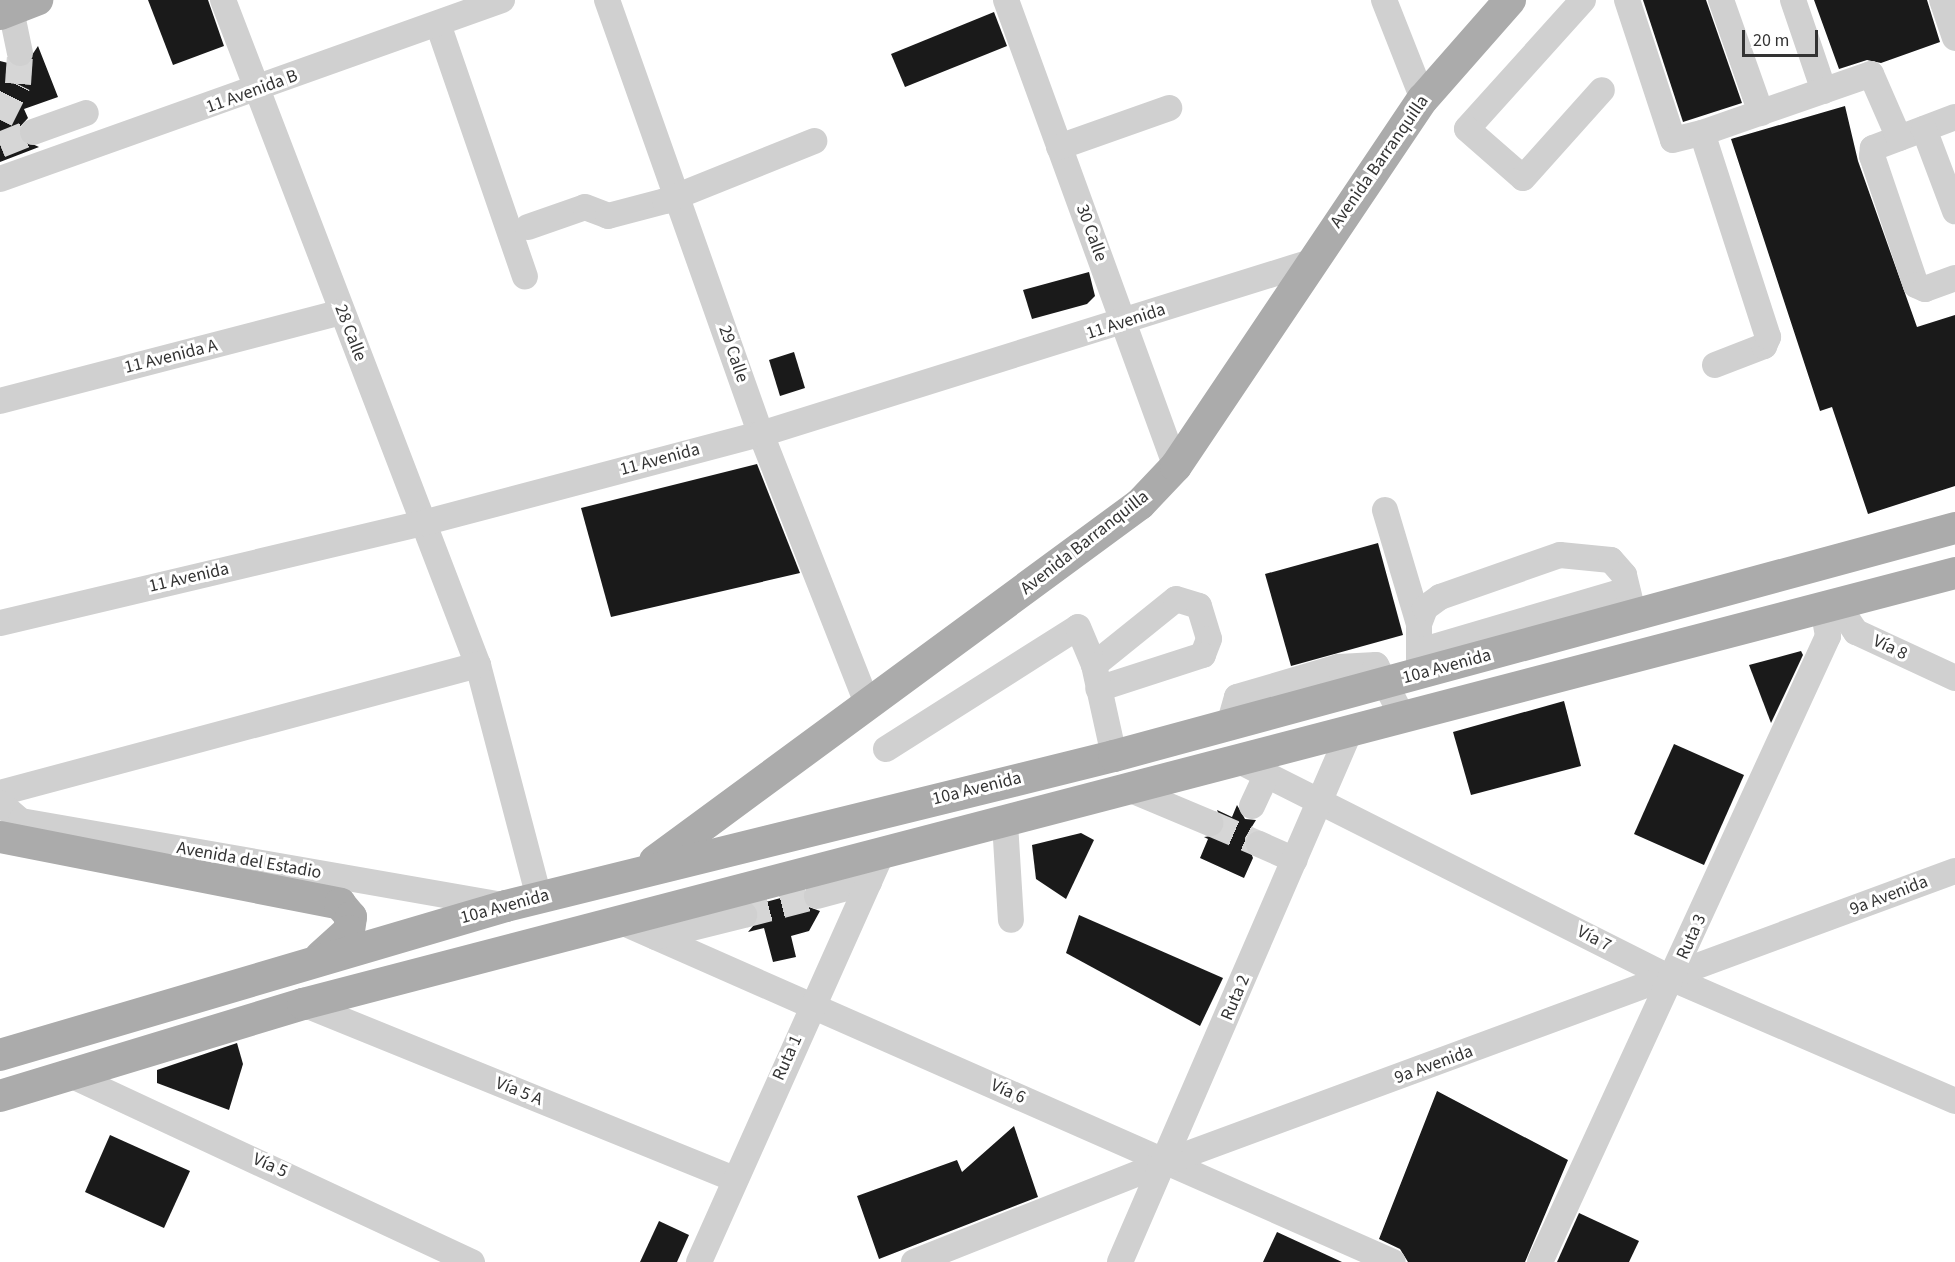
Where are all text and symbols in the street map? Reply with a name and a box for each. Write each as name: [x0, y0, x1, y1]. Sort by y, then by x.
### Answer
scale bar: [1745, 18, 1822, 56]
text: 20 m: [1753, 28, 1789, 53]
street label: 11 Avenida B: [203, 65, 301, 119]
street label: Avenida Barranquilla: [1326, 92, 1434, 232]
street label: 30 Calle: [1071, 202, 1111, 264]
street label: 11 Avenida: [1084, 299, 1168, 345]
street label: 28 Calle: [329, 302, 371, 364]
street label: 29 Calle: [713, 323, 753, 385]
street label: 11 Avenida A: [122, 335, 220, 379]
street label: 11 Avenida: [618, 439, 702, 481]
street label: Avenida Barranquilla: [1017, 486, 1153, 600]
street label: 11 Avenida: [147, 558, 231, 598]
street label: Vía 8: [1869, 631, 1911, 665]
street label: 10a Avenida: [1400, 645, 1494, 689]
street label: 10a Avenida: [930, 768, 1024, 810]
street label: Avenida del Estadio: [175, 838, 323, 884]
street label: 9a Avenida: [1847, 871, 1931, 921]
street label: 10a Avenida: [458, 885, 552, 929]
street label: Ruta 3: [1673, 911, 1711, 963]
street label: Vía 7: [1573, 921, 1615, 957]
street label: Ruta 2: [1217, 972, 1255, 1024]
street label: Ruta 1: [769, 1032, 807, 1084]
street label: 9a Avenida: [1392, 1041, 1476, 1089]
street label: Vía 5 A: [492, 1073, 546, 1111]
street label: Vía 6: [987, 1075, 1029, 1109]
street label: Vía 5: [249, 1149, 291, 1183]

